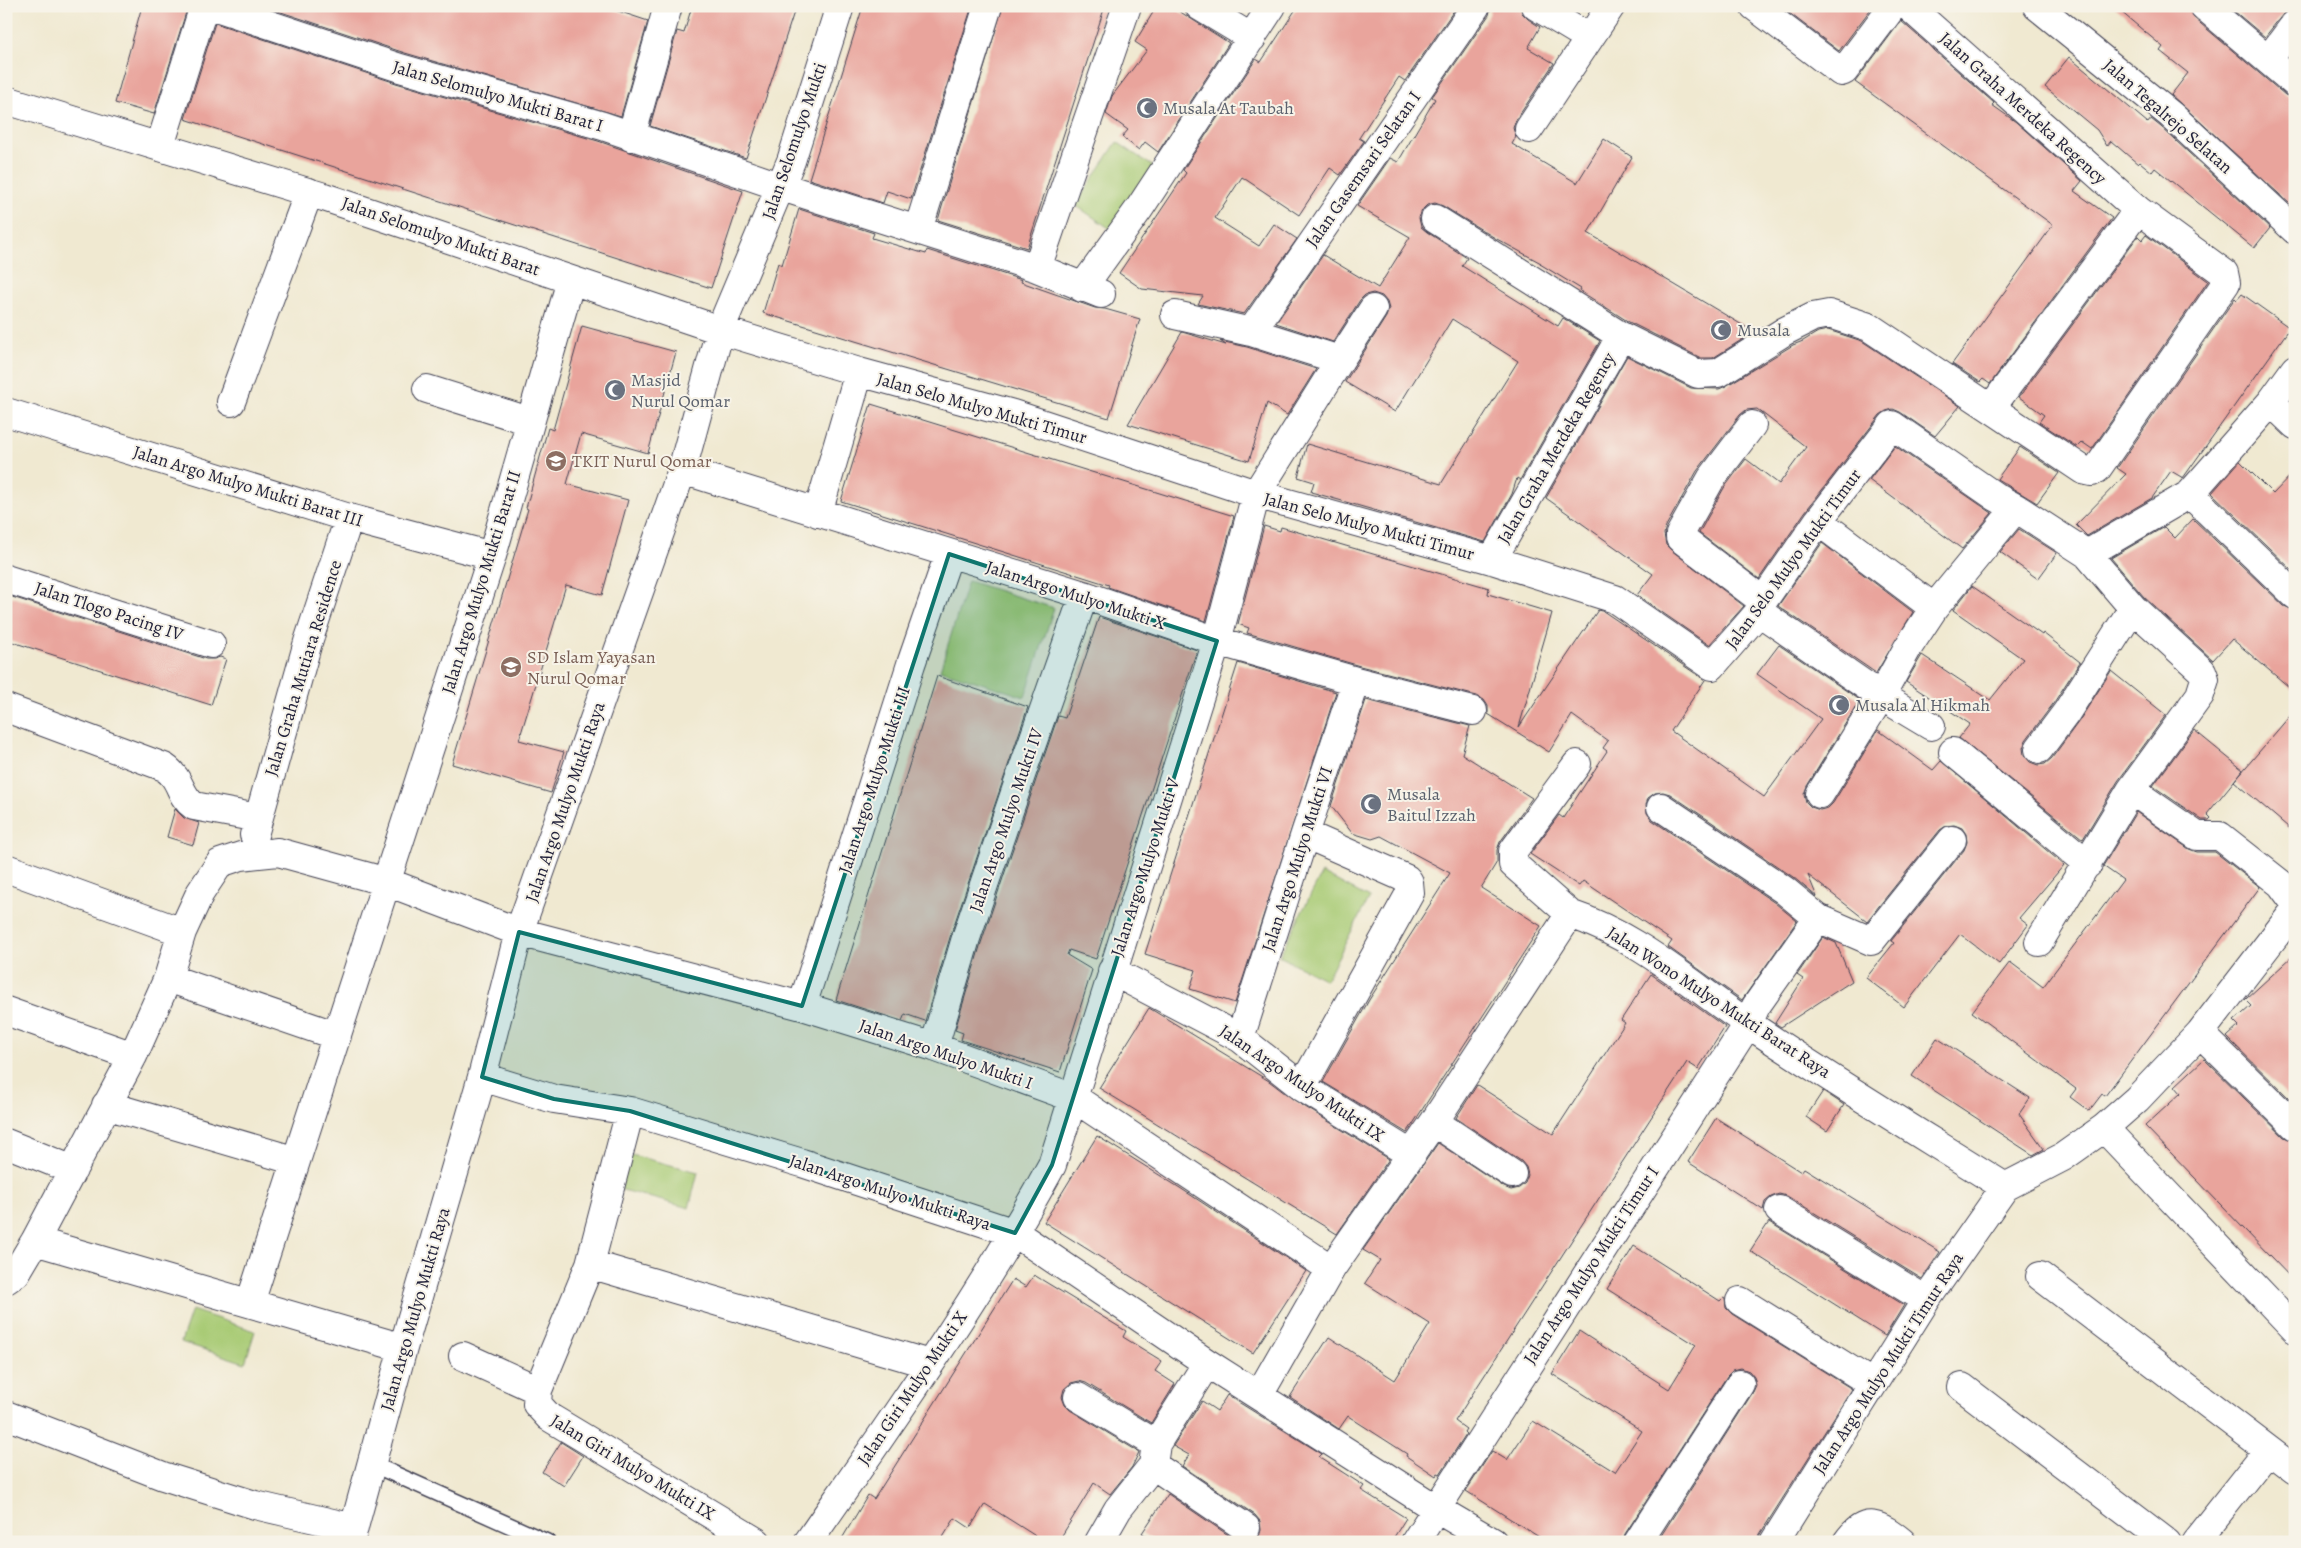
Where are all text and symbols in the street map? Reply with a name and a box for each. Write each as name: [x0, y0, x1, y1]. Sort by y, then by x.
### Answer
street label: Jalan Graha Merdeka Regency: [1934, 26, 2112, 190]
street label: Jalan Tegalrejo Selatan: [2098, 53, 2238, 179]
street label: Jalan Selomulyo Mukti Barat I: [390, 54, 606, 138]
street label: Jalan Selomulyo Mukti: [756, 59, 832, 223]
street label: Jalan Gasemsari Selatan I: [1300, 86, 1426, 252]
mosque icon: Musala At Taubah: [1135, 96, 1159, 120]
place label: Musala At Taubah: [1163, 96, 1294, 120]
street label: Jalan Selomulyo Mukti Barat: [339, 191, 543, 281]
mosque icon: Musala: [1709, 318, 1733, 342]
place label: Musala: [1737, 318, 1791, 342]
street label: Jalan Graha Merdeka Regency: [1491, 347, 1621, 548]
street label: Jalan Selo Mulyo Mukti Timur: [874, 366, 1090, 450]
place label: Masjid Nurul Qomar: [631, 368, 730, 413]
mosque icon: Masjid Nurul Qomar: [603, 378, 627, 402]
street label: Jalan Argo Mulyo Mukti Barat III: [130, 440, 366, 532]
school or university icon: TKIT Nurul Qomar: [544, 449, 568, 473]
place label: TKIT Nurul Qomar: [572, 449, 712, 473]
street label: Jalan Selo Mulyo Mukti Timur: [1719, 464, 1867, 654]
street label: Jalan Argo Mulyo Mukti Barat II: [436, 467, 526, 697]
street label: Jalan Selo Mulyo Mukti Timur: [1261, 486, 1477, 566]
street label: Jalan Argo Mulyo Mukti X: [983, 555, 1169, 635]
street label: Jalan Graha Mutiara Residence: [259, 557, 347, 779]
street label: Jalan Tlogo Pacing IV: [32, 576, 186, 646]
place label: SD Islam Yayasan Nurul Qomar: [527, 645, 656, 690]
school or university icon: SD Islam Yayasan Nurul Qomar: [499, 655, 523, 679]
street label: Jalan Argo Mulyo Mukti III: [832, 683, 916, 877]
mosque icon: Musala Al Hikmah: [1827, 693, 1851, 717]
place label: Musala Al Hikmah: [1855, 693, 1990, 717]
street label: Jalan Argo Mulyo Mukti Raya: [519, 698, 611, 906]
street label: Jalan Argo Mulyo Mukti IV: [963, 725, 1049, 915]
street label: Jalan Argo Mulyo Mukti VI: [1256, 763, 1338, 955]
street label: Jalan Argo Mulyo Mukti V: [1105, 774, 1185, 960]
place label: Musala Baitul Izzah: [1387, 782, 1476, 827]
mosque icon: Musala Baitul Izzah: [1359, 792, 1383, 816]
street label: Jalan Wono Mulyo Mukti Barat Raya: [1602, 920, 1836, 1084]
street label: Jalan Argo Mulyo Mukti I: [856, 1013, 1036, 1095]
street label: Jalan Argo Mulyo Mukti IX: [1215, 1019, 1389, 1147]
street label: Jalan Argo Mulyo Mukti Raya: [786, 1148, 995, 1236]
street label: Jalan Argo Mulyo Mukti Timur I: [1518, 1161, 1664, 1369]
street label: Jalan Argo Mulyo Mukti Raya: [374, 1204, 456, 1414]
street label: Jalan Argo Mulyo Mukti Timur Raya: [1807, 1247, 1969, 1479]
street label: Jalan Giri Mulyo Mukti X: [851, 1306, 973, 1470]
street label: Jalan Giri Mulyo Mukti IX: [546, 1408, 720, 1526]

